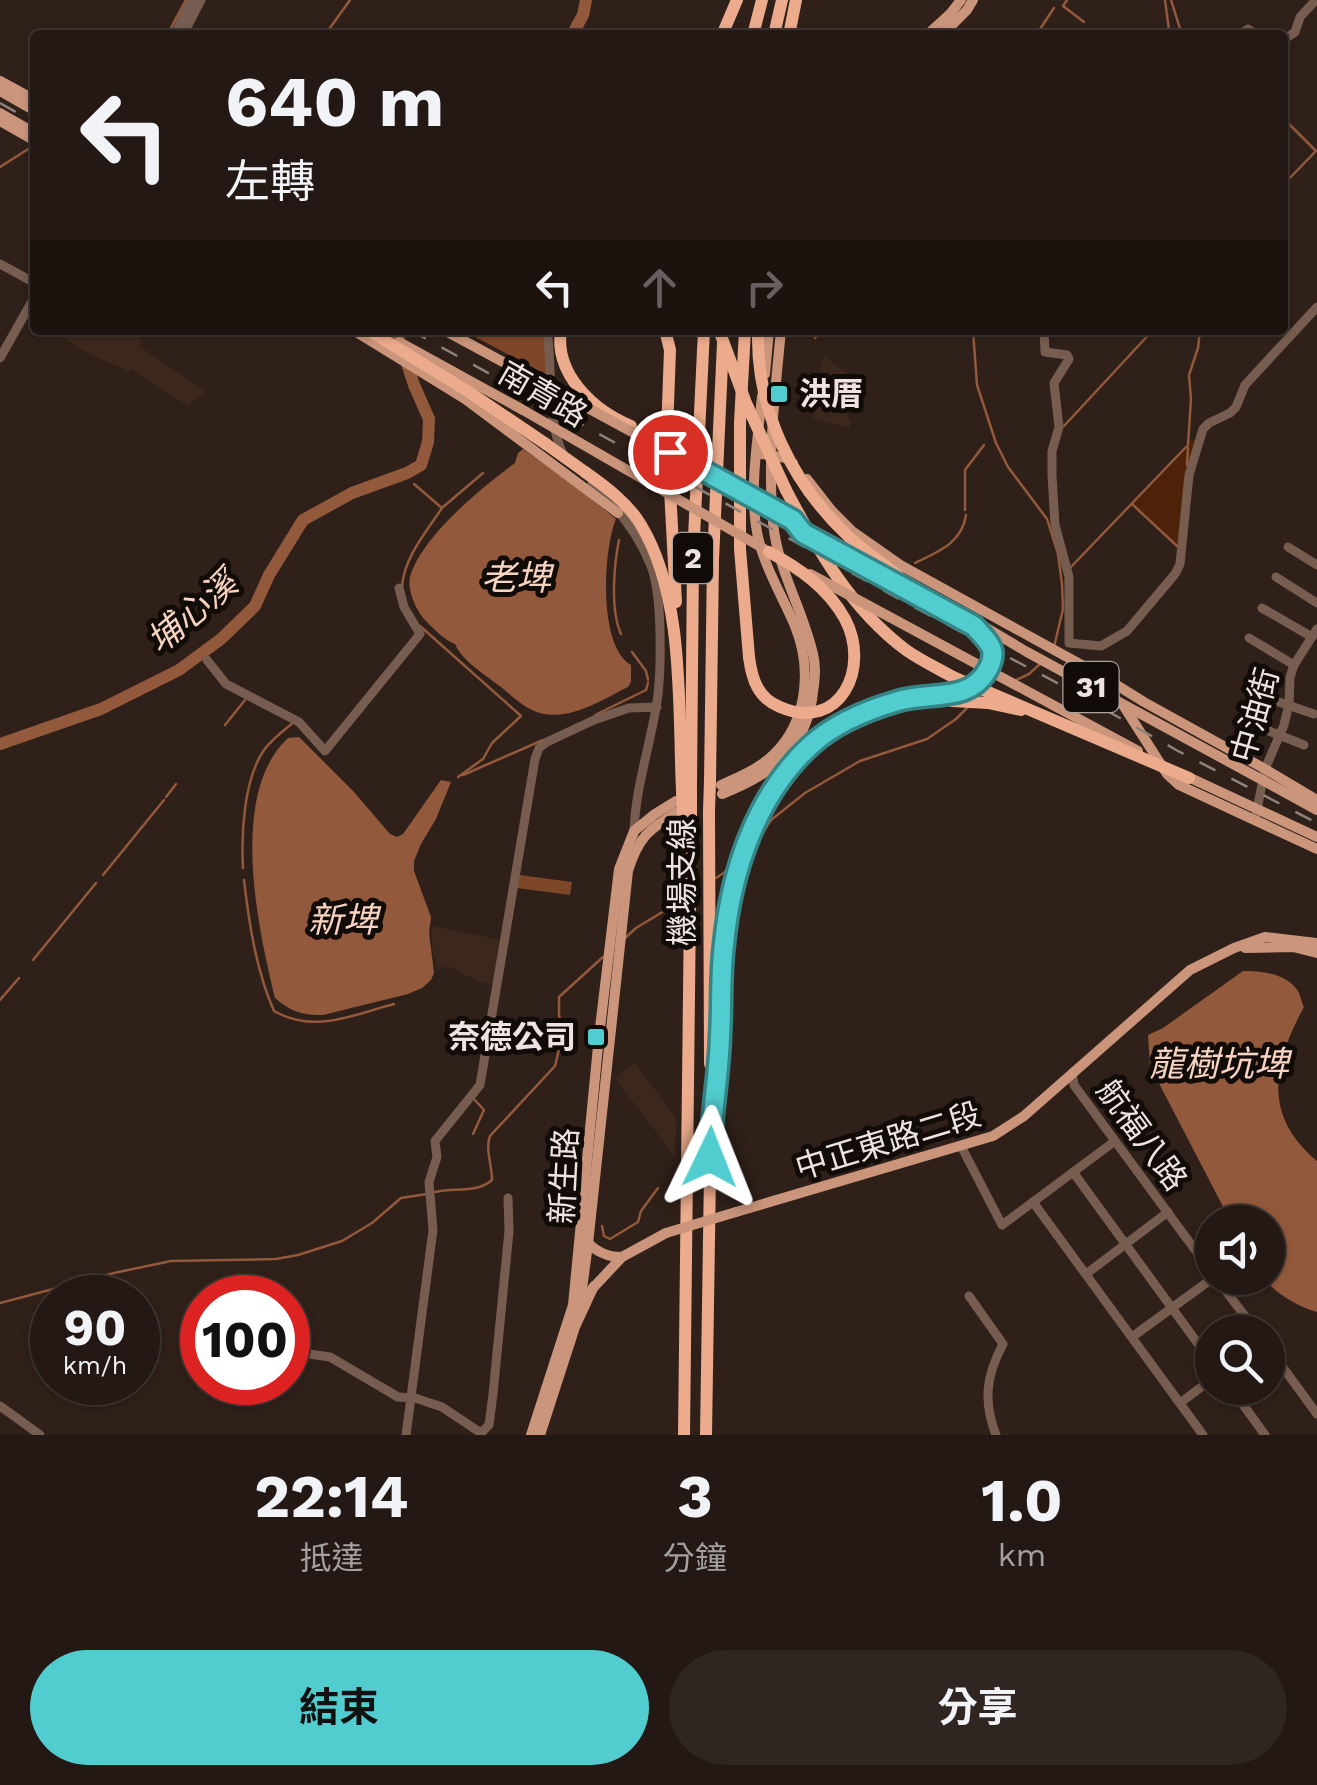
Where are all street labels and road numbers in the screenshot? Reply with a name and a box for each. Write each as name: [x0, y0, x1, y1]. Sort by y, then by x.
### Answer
street label: 南青路: [492, 354, 594, 434]
road number: 2: [673, 533, 713, 583]
road number: 31: [1064, 662, 1118, 712]
street label: 中油街: [1224, 664, 1286, 766]
street label: 機場支線: [663, 818, 701, 946]
street label: 航福八路: [1089, 1072, 1195, 1198]
street label: 中正東路二段: [791, 1095, 985, 1187]
street label: 新生路: [543, 1127, 585, 1225]

